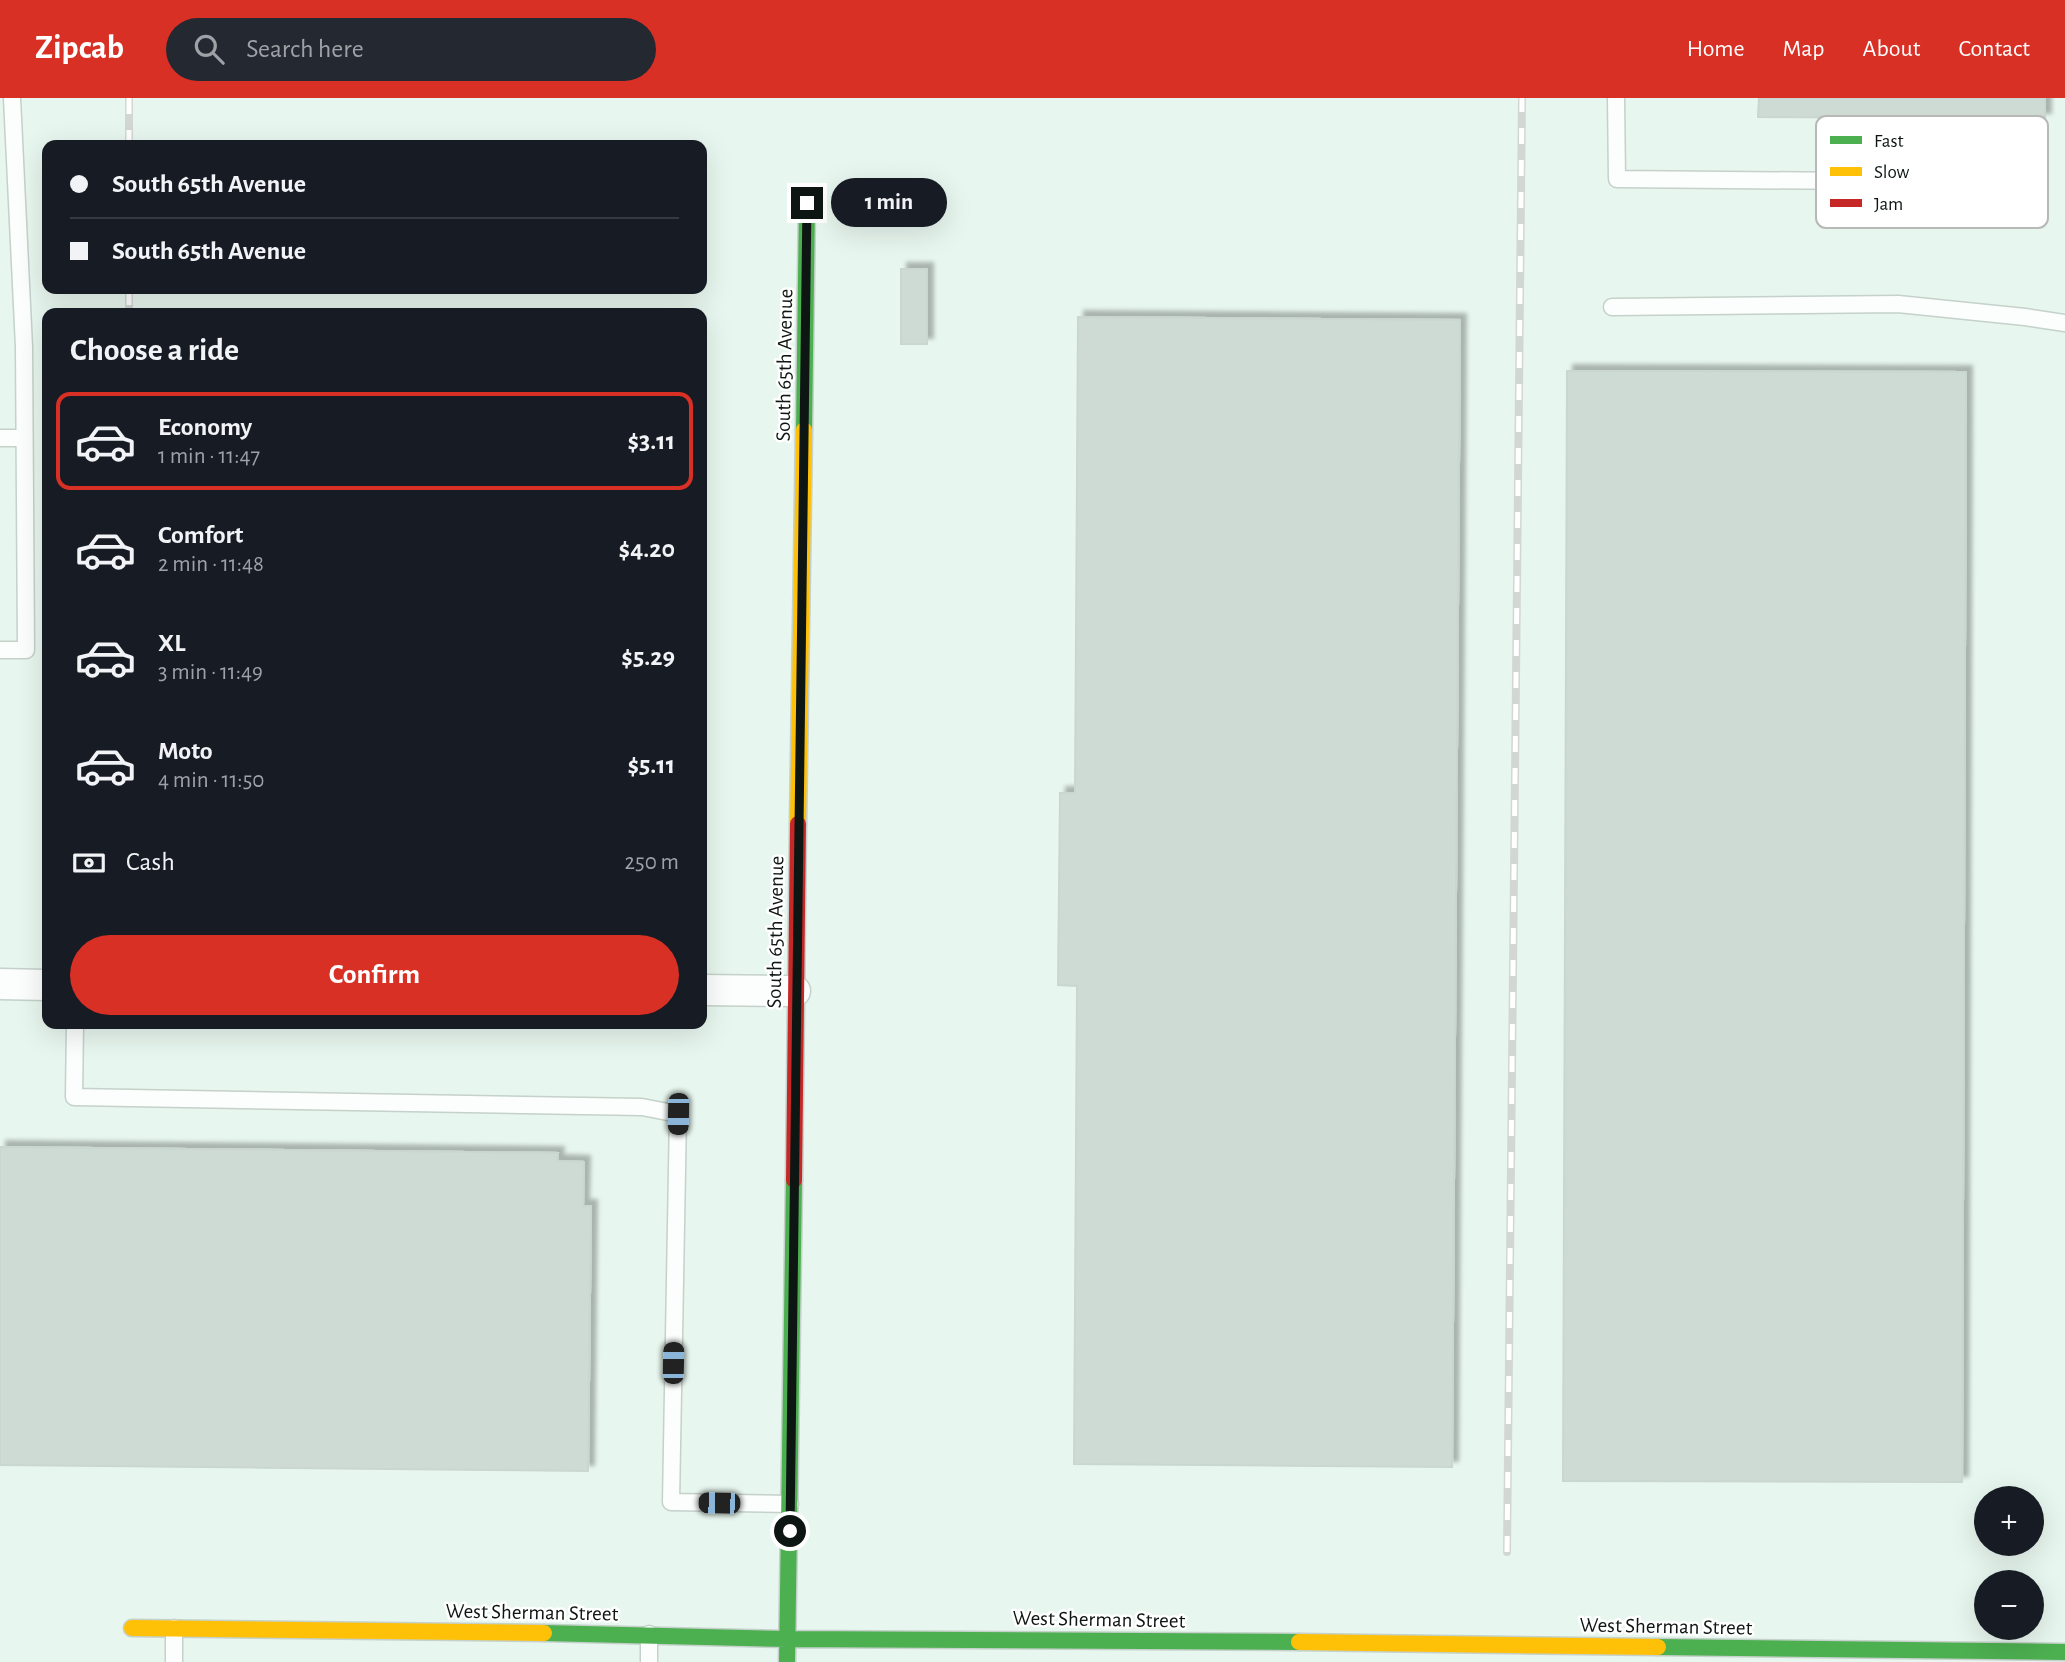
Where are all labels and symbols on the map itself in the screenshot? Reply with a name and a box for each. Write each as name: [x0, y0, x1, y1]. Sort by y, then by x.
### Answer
legend: [1816, 116, 2048, 228]
text: Fast: [1874, 132, 1904, 151]
text: Slow: [1874, 163, 1910, 182]
callout: 1 min: [832, 178, 947, 228]
route end: [791, 187, 823, 219]
text: Jam: [1874, 195, 1903, 214]
street label: South 65th Avenue: [773, 289, 796, 441]
street label: South 65th Avenue: [764, 856, 787, 1008]
car: [668, 1093, 689, 1135]
car: [663, 1342, 684, 1384]
car: [698, 1492, 741, 1514]
route start: [774, 1515, 806, 1547]
street label: West Sherman Street: [446, 1600, 619, 1625]
street label: West Sherman Street: [1013, 1607, 1186, 1632]
street label: West Sherman Street: [1580, 1614, 1753, 1639]

